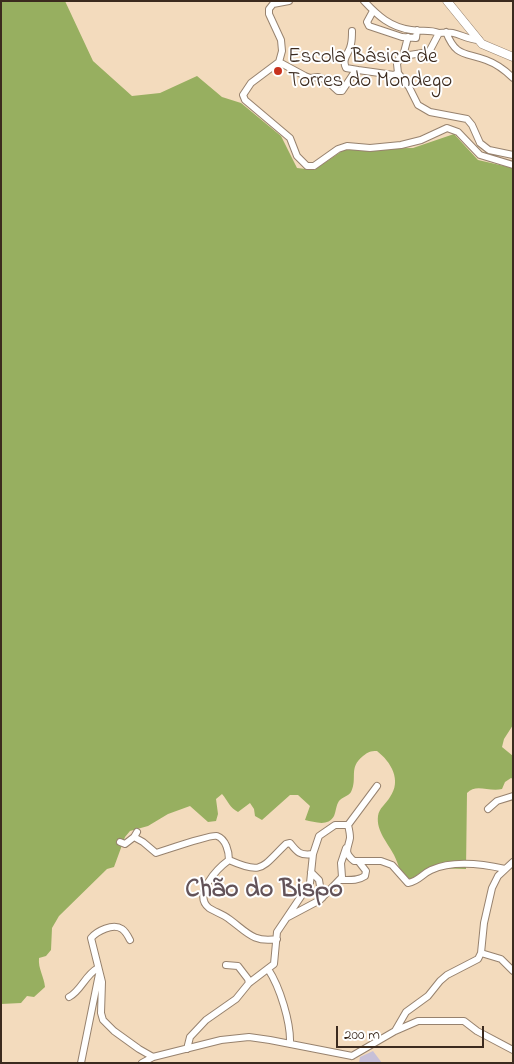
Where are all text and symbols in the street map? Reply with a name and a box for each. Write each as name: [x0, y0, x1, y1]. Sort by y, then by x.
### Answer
place label: Escola Básica de Torres do Mondego: [288, 46, 452, 96]
marker: Escola Básica de Torres do Mondego: [272, 65, 284, 77]
district label: Chão do Bispo: [185, 876, 343, 908]
scale bar: [339, 1016, 486, 1048]
text: 200 m: [344, 1024, 380, 1046]

